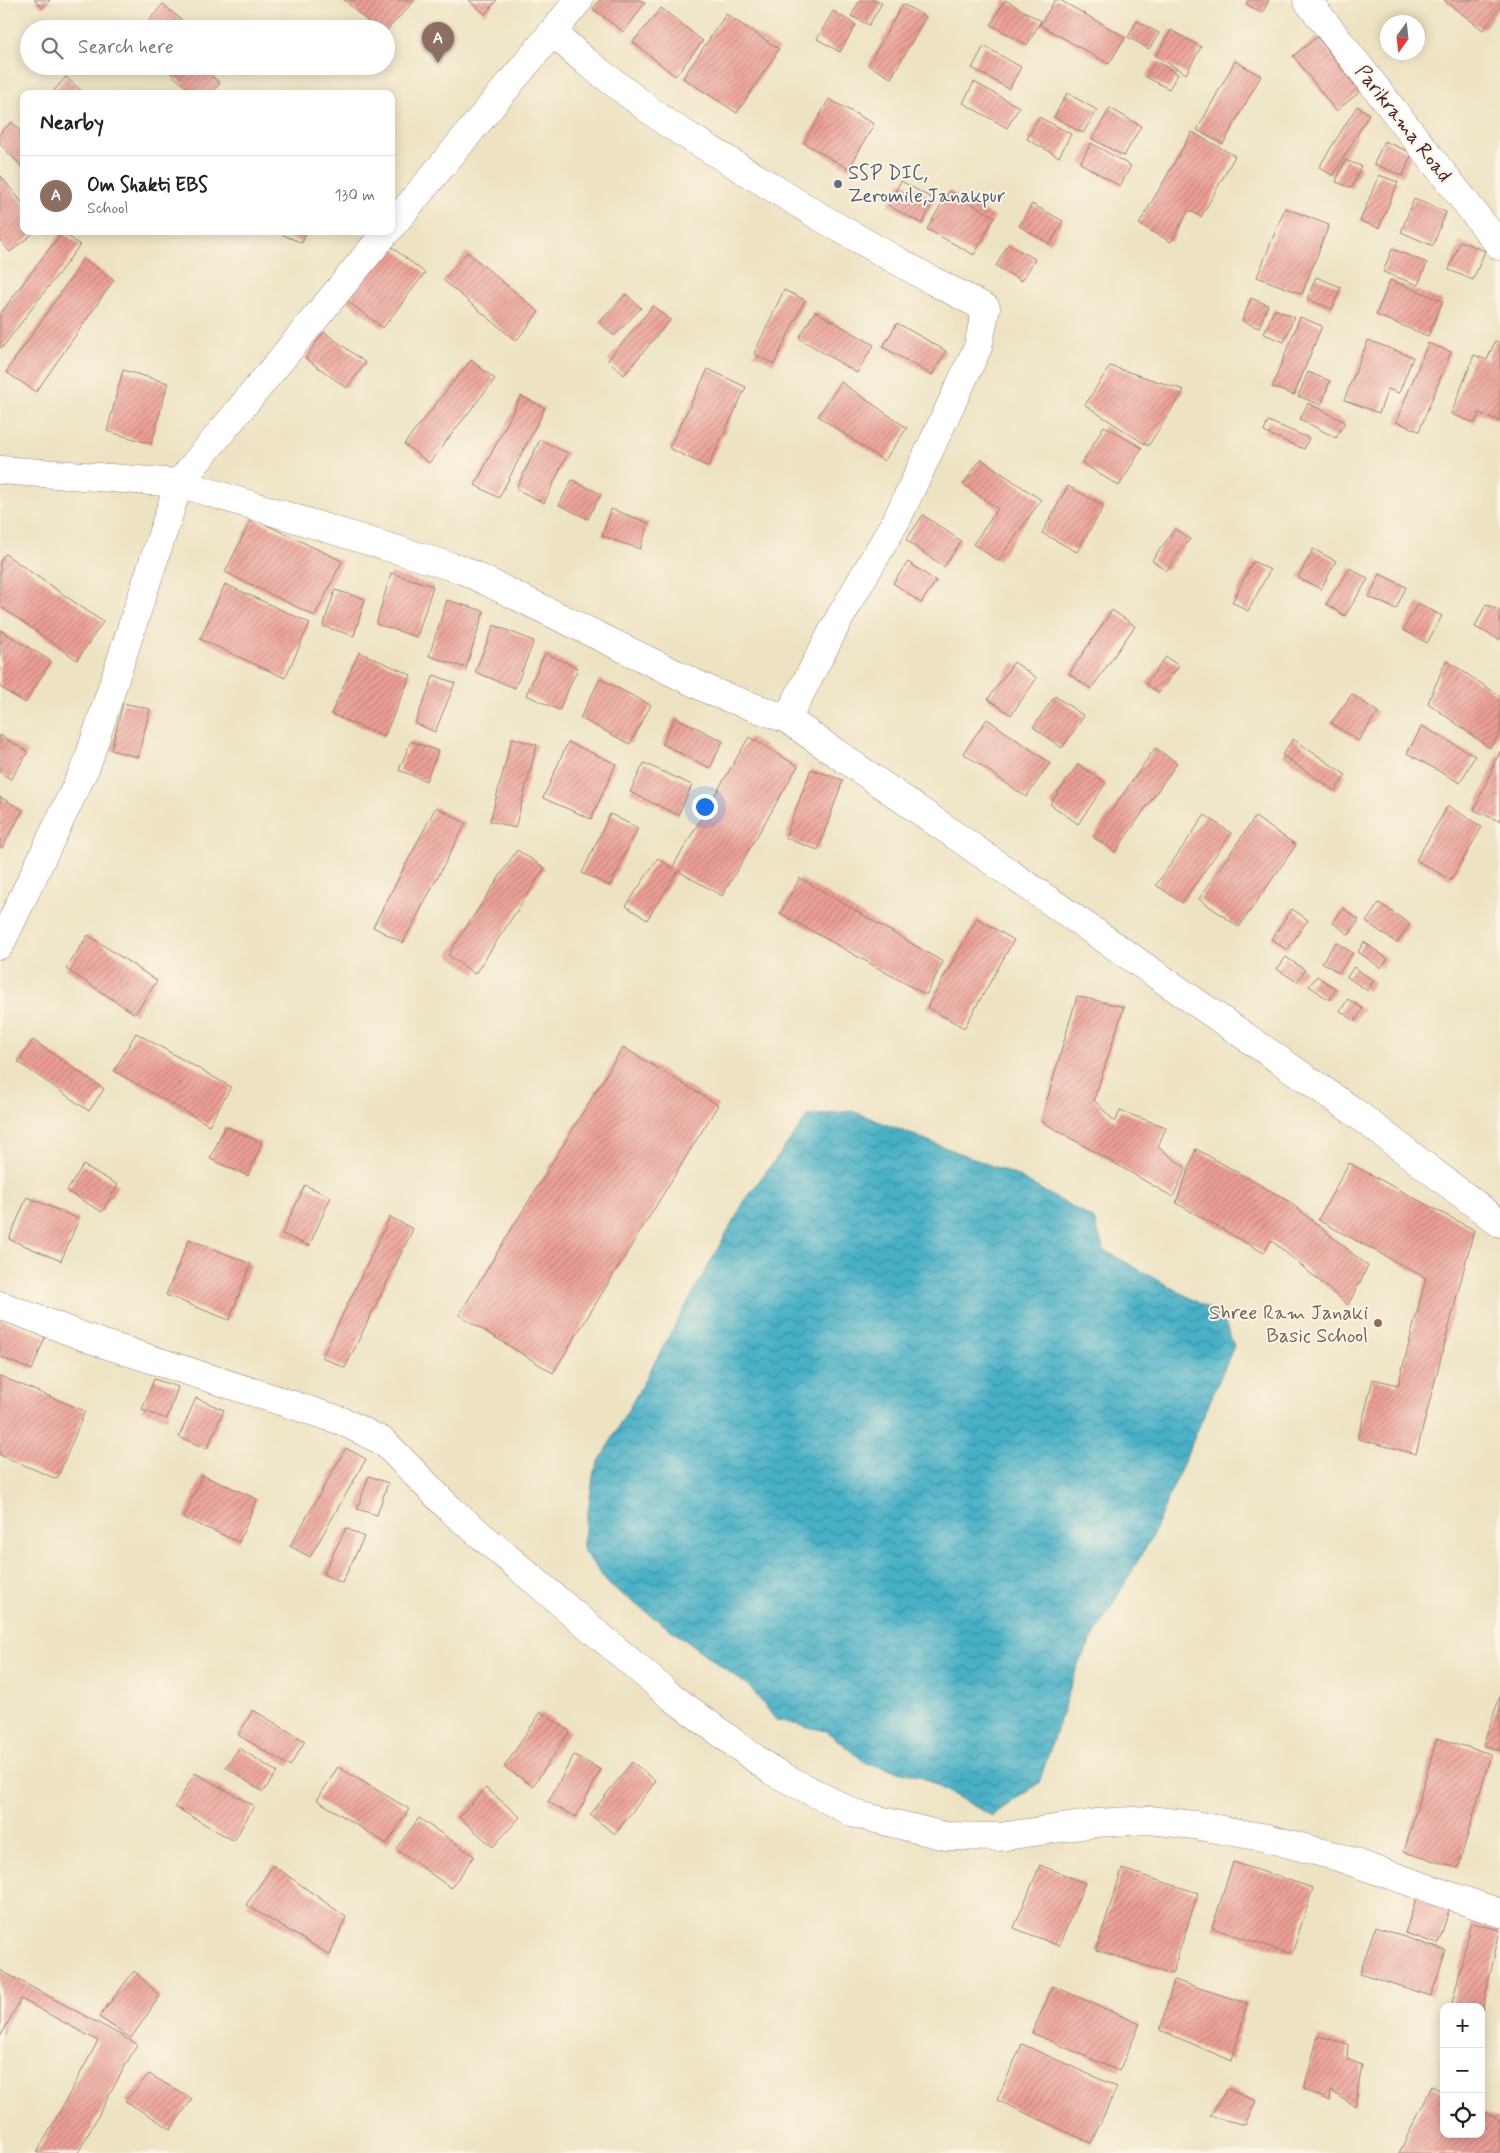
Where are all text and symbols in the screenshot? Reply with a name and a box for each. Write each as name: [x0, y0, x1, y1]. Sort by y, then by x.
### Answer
north arrow: [1380, 15, 1425, 60]
search box: [20, 20, 395, 75]
pin: A: [422, 22, 454, 63]
icon: search: [38, 34, 66, 62]
text: Search here: [78, 35, 174, 60]
street label: Parikrama Road: [1348, 60, 1457, 188]
text: Nearby: [40, 109, 104, 137]
place label: SSP DIC, Zeromile,Janakpur: [848, 160, 1006, 210]
text: Om Shakti EBS: [87, 173, 208, 198]
marker: SSP DIC, Zeromile,Janakpur: [832, 178, 844, 190]
text: A: [51, 185, 61, 206]
text: 130 m: [334, 185, 375, 206]
text: School: [87, 198, 128, 219]
your location: [692, 794, 718, 820]
place label: Shree Ram Janaki Basic School: [1209, 1300, 1368, 1350]
marker: Shree Ram Janaki Basic School: [1372, 1317, 1384, 1329]
map controls: [1440, 2003, 1485, 2138]
button: +: [1440, 2003, 1485, 2048]
button: −: [1440, 2048, 1485, 2093]
button: locate: [1440, 2093, 1485, 2138]

